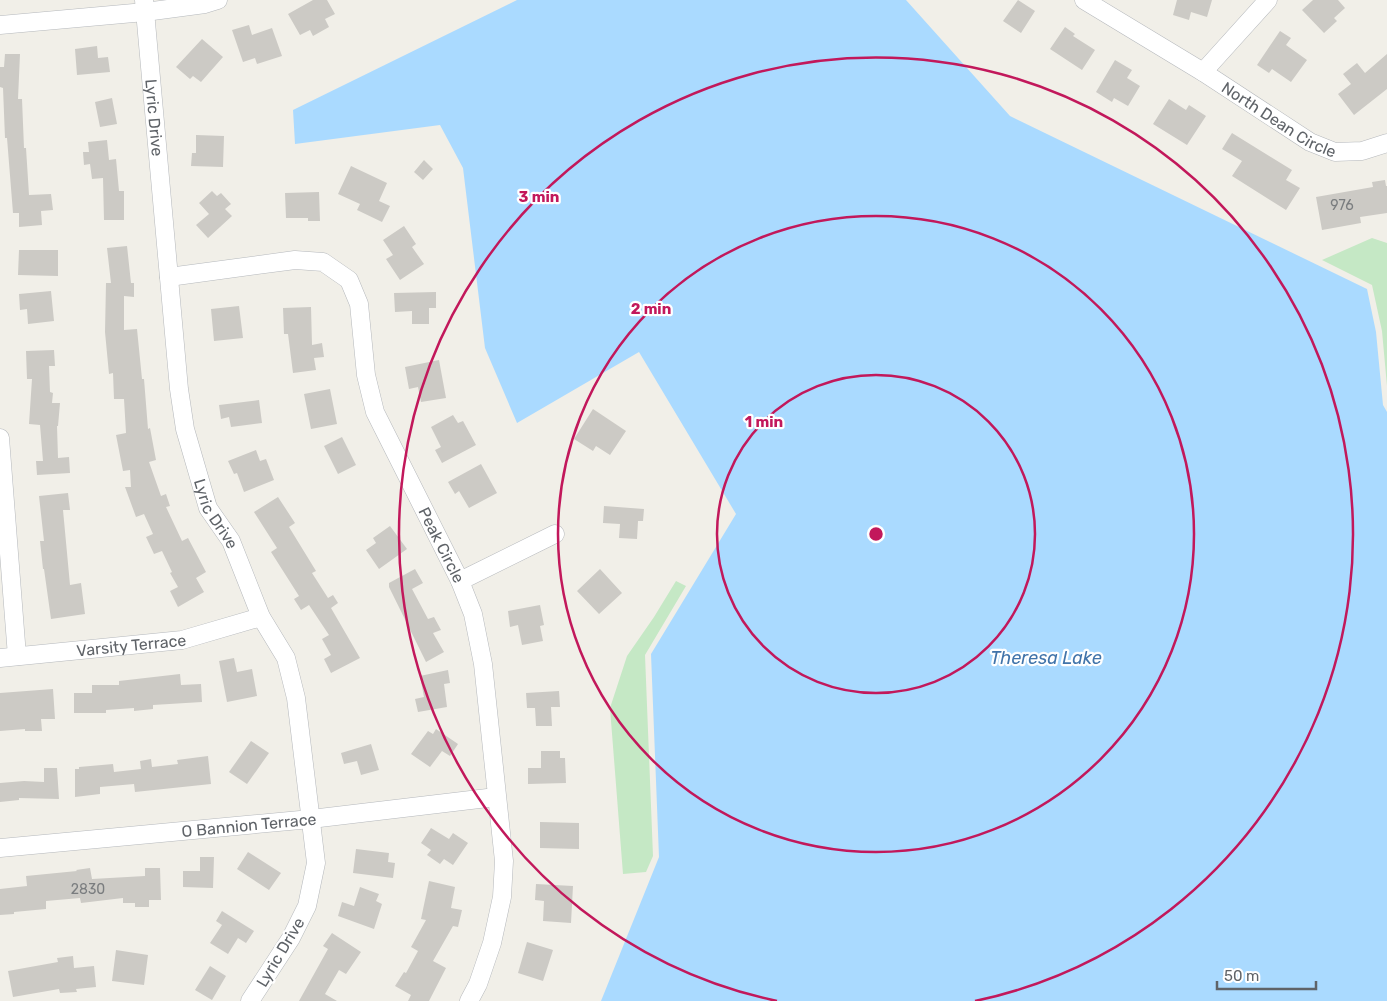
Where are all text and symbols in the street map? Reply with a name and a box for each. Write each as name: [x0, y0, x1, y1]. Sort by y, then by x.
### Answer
street label: Lyric Drive: [141, 78, 167, 157]
street label: North Dean Circle: [1218, 78, 1339, 162]
text: 3 min: [519, 188, 559, 206]
house number: 976: [1330, 197, 1354, 214]
text: 2 min: [631, 300, 671, 318]
text: 1 min: [745, 413, 783, 431]
street label: Lyric Drive: [190, 477, 242, 551]
street label: Peak Circle: [414, 504, 468, 586]
centre of rings: [867, 525, 885, 543]
street label: Varsity Terrace: [76, 631, 187, 660]
water label: Theresa Lake: [990, 647, 1102, 669]
street label: O Bannion Terrace: [181, 809, 318, 841]
house number: 2830: [71, 881, 105, 898]
street label: Lyric Drive: [252, 914, 309, 990]
scale bar: [1217, 958, 1316, 990]
text: 50 m: [1224, 967, 1259, 985]

